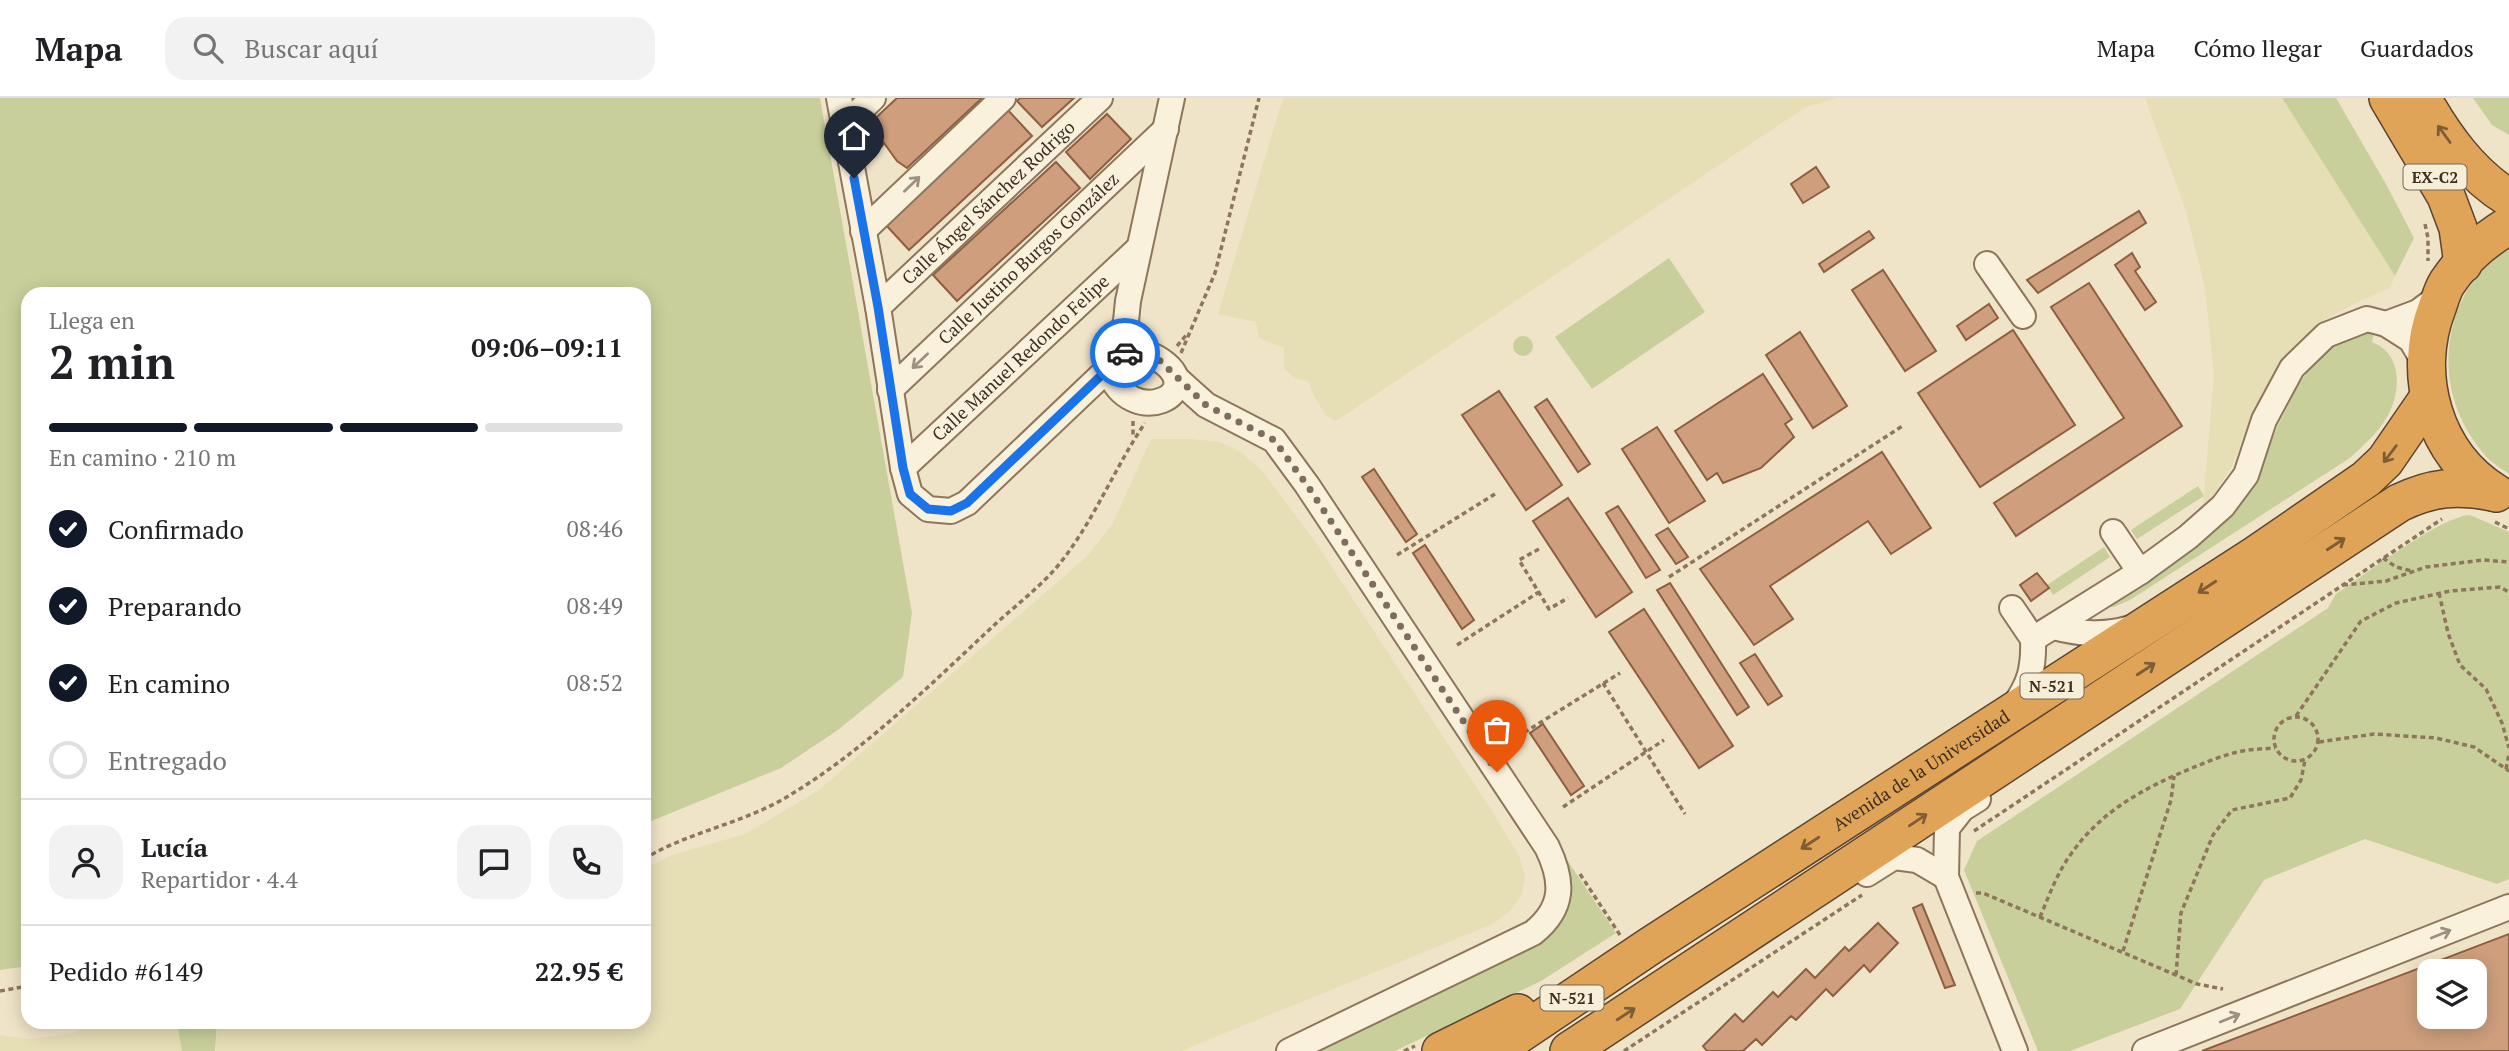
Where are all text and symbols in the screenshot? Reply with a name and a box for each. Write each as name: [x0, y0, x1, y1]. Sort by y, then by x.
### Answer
search box: [165, 17, 655, 80]
text: Mapa: [35, 27, 123, 70]
icon: search: [189, 29, 227, 67]
text: Buscar aquí: [245, 31, 378, 65]
text: Mapa: [2097, 32, 2155, 64]
text: Cómo llegar: [2193, 32, 2322, 64]
text: Guardados: [2360, 32, 2474, 64]
pin: [824, 106, 884, 178]
street label: Calle Ángel Sánchez Rodrigo: [896, 115, 1080, 289]
icon: home: [835, 117, 873, 155]
one-way arrow: [2437, 125, 2452, 144]
road number: EX-C2: [2404, 164, 2466, 190]
street label: Calle Justino Burgos González: [933, 167, 1124, 349]
one-way arrow: [904, 175, 921, 192]
street label: Calle Manuel Redondo Felipe: [926, 269, 1114, 446]
text: Llega en: [49, 305, 135, 336]
courier: [1090, 318, 1160, 388]
text: 09:06–09:11: [471, 330, 623, 364]
text: 2 min: [49, 331, 175, 392]
icon: car: [1106, 334, 1144, 372]
one-way arrow: [912, 352, 929, 369]
text: En camino · 210 m: [49, 442, 236, 473]
one-way arrow: [2383, 444, 2398, 462]
icon: check: [49, 510, 87, 548]
text: Confirmado: [108, 512, 244, 546]
text: 08:46: [566, 513, 623, 544]
one-way arrow: [2326, 537, 2346, 551]
one-way arrow: [2198, 579, 2217, 594]
icon: check: [49, 587, 87, 625]
text: Preparando: [108, 589, 242, 623]
text: 08:49: [566, 590, 623, 621]
one-way arrow: [2136, 662, 2155, 676]
icon: check: [49, 664, 87, 702]
text: En camino: [108, 666, 230, 700]
text: 08:52: [566, 667, 623, 698]
road number: N-521: [2021, 674, 2084, 698]
pin: [1467, 700, 1527, 772]
street label: Avenida de la Universidad: [1828, 704, 2014, 836]
icon: bag: [1478, 711, 1516, 749]
text: Entregado: [108, 743, 227, 777]
one-way arrow: [1907, 813, 1927, 827]
button: person: [49, 825, 123, 899]
button: chat: [457, 825, 531, 899]
button: phone: [549, 825, 623, 899]
text: Lucía: [141, 830, 208, 864]
one-way arrow: [1800, 836, 1820, 850]
text: Repartidor · 4.4: [141, 864, 298, 895]
one-way arrow: [2430, 926, 2452, 939]
text: Pedido #6149: [49, 954, 203, 988]
text: 22.95 €: [535, 954, 623, 988]
map controls: [2417, 959, 2487, 1029]
button: layers: [2417, 959, 2487, 1029]
road number: N-521: [1540, 986, 1604, 1010]
one-way arrow: [1616, 1006, 1635, 1021]
one-way arrow: [2219, 1010, 2240, 1023]

